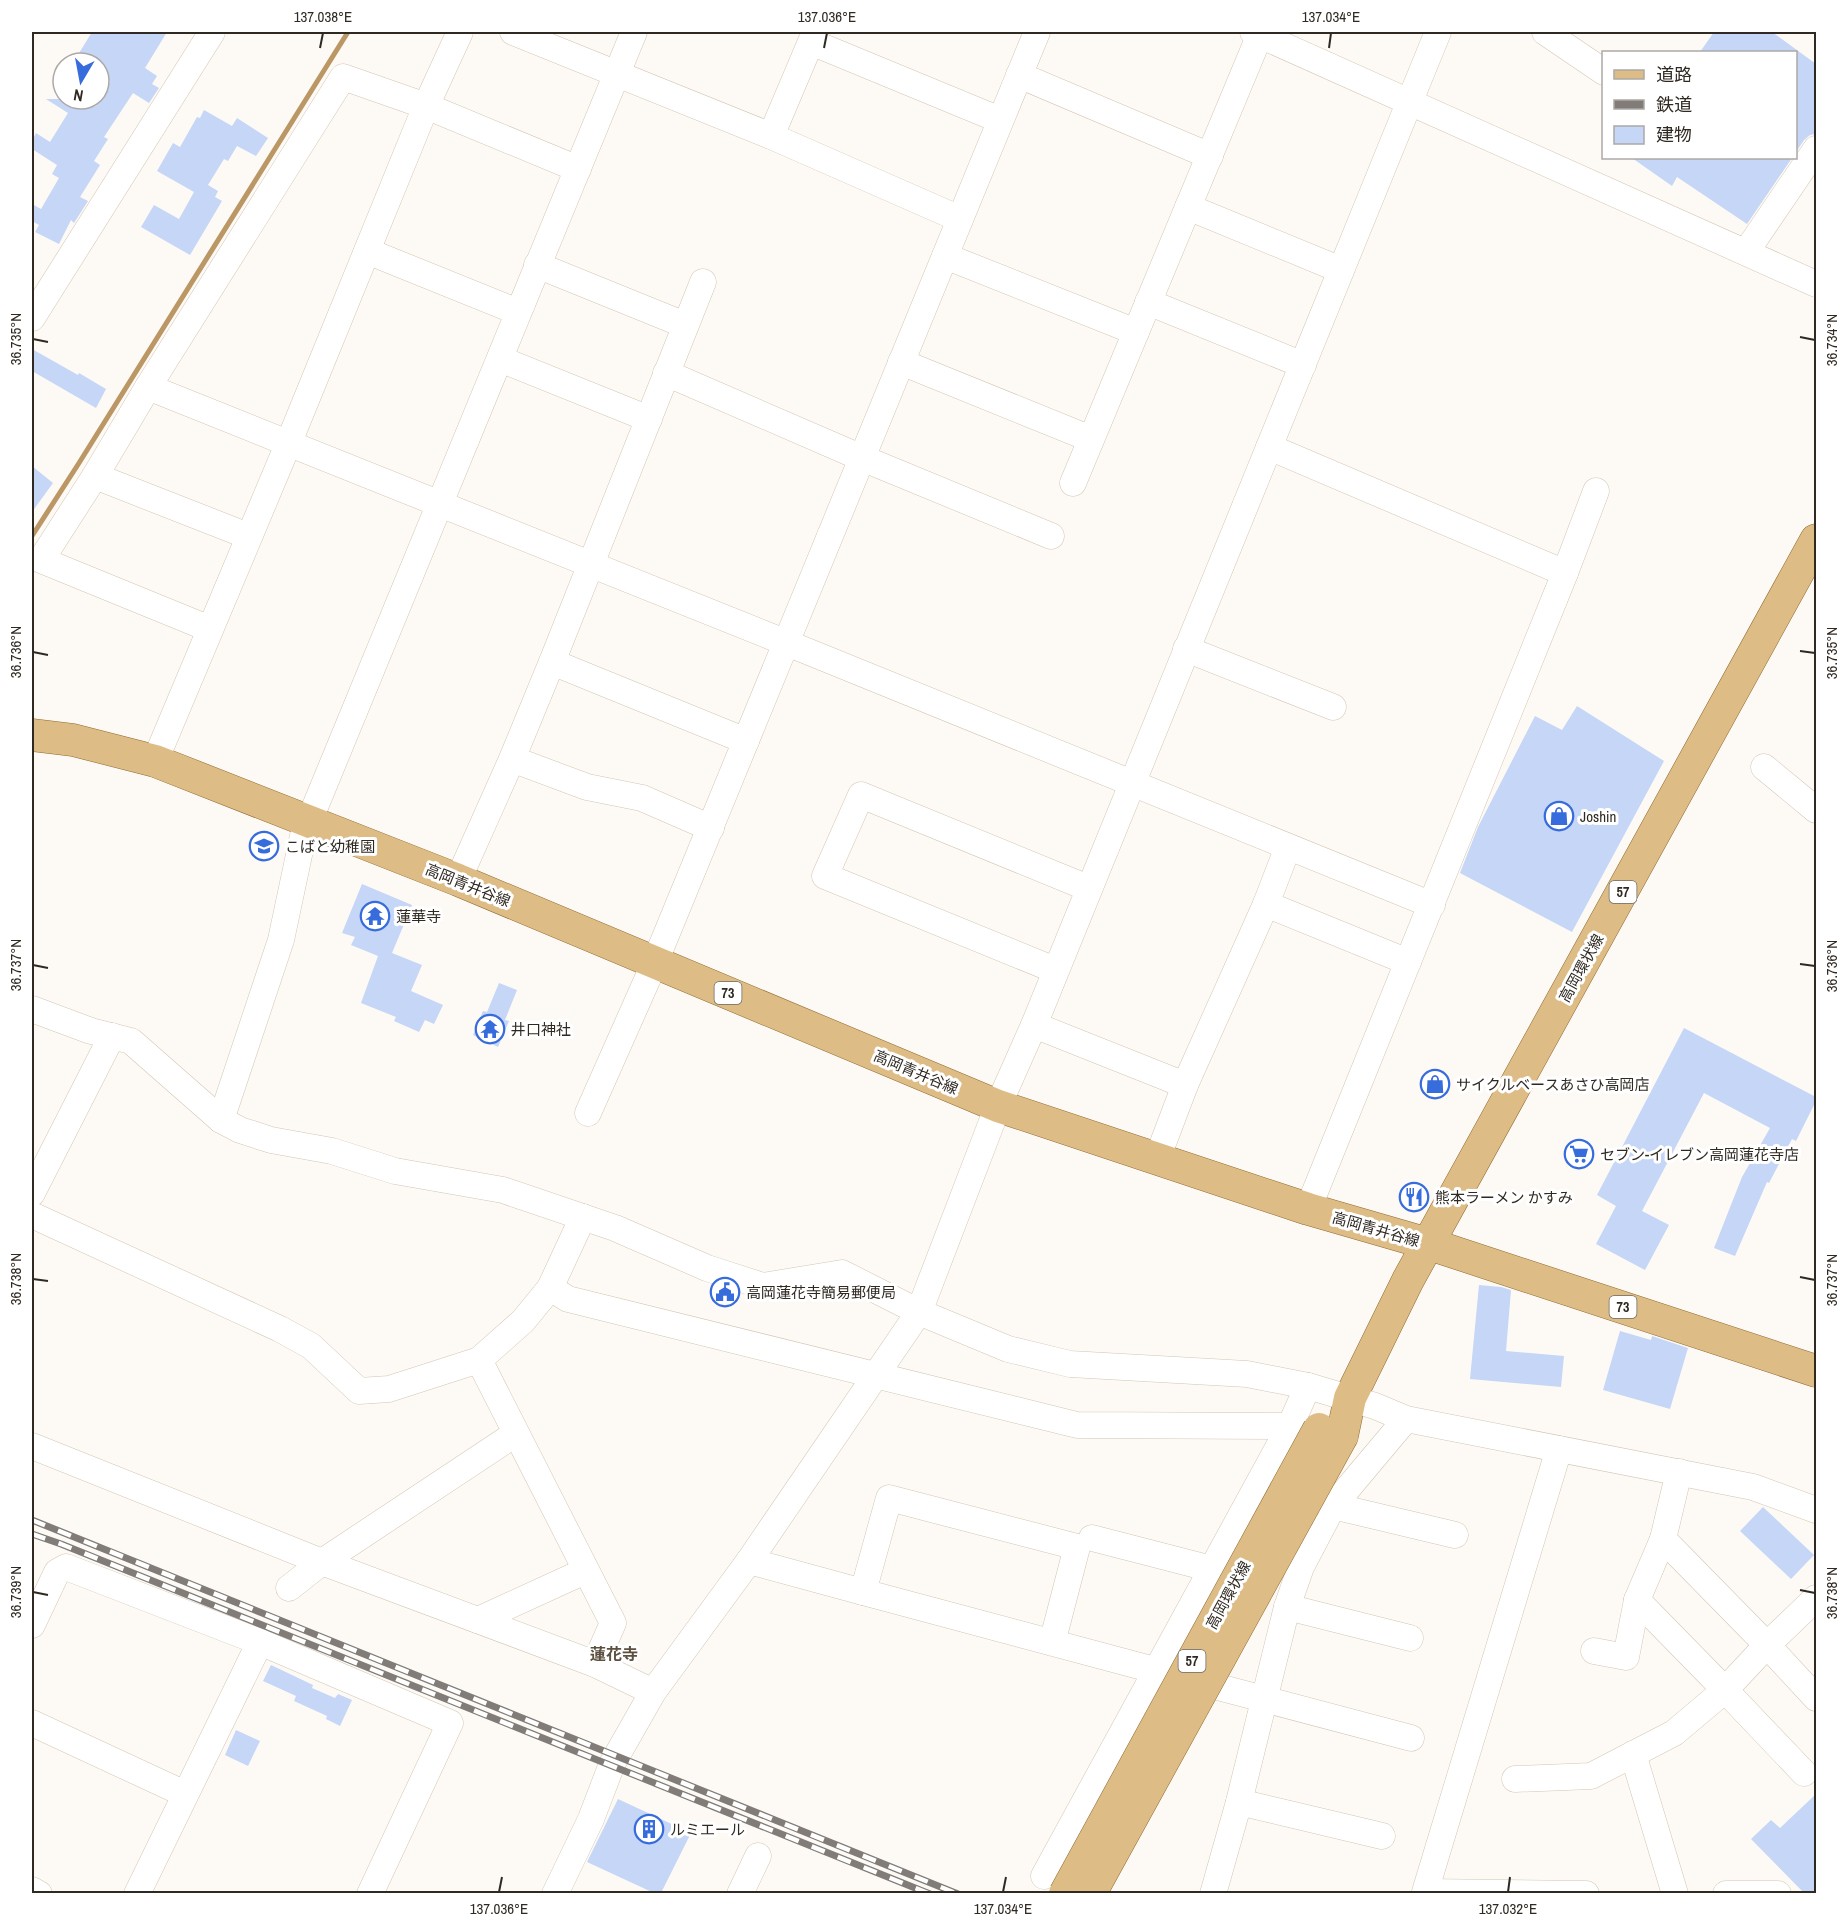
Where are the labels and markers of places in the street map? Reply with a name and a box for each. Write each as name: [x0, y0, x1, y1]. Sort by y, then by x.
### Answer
shop icon: Joshin: [1543, 800, 1575, 832]
place label: Joshin: [1580, 806, 1616, 827]
school or university icon: こばと幼稚園: [248, 830, 280, 862]
place label: こばと幼稚園: [285, 836, 375, 857]
temple icon: 蓮華寺: [359, 900, 391, 932]
place label: 蓮華寺: [396, 906, 441, 927]
temple icon: 井口神社: [474, 1013, 506, 1045]
place label: 井口神社: [511, 1019, 571, 1040]
shop icon: サイクルベースあさひ高岡店: [1419, 1068, 1451, 1100]
place label: サイクルベースあさひ高岡店: [1456, 1074, 1650, 1095]
supermarket icon: セブン-イレブン高岡蓮花寺店: [1563, 1138, 1595, 1170]
place label: セブン-イレブン高岡蓮花寺店: [1600, 1144, 1799, 1165]
restaurant icon: 熊本ラーメン かすみ: [1398, 1181, 1430, 1213]
place label: 熊本ラーメン かすみ: [1435, 1187, 1573, 1208]
public building icon: 高岡蓮花寺簡易郵便局: [709, 1276, 741, 1308]
place label: 高岡蓮花寺簡易郵便局: [746, 1282, 896, 1303]
building icon: ルミエール: [633, 1813, 665, 1845]
place label: ルミエール: [670, 1819, 745, 1840]

